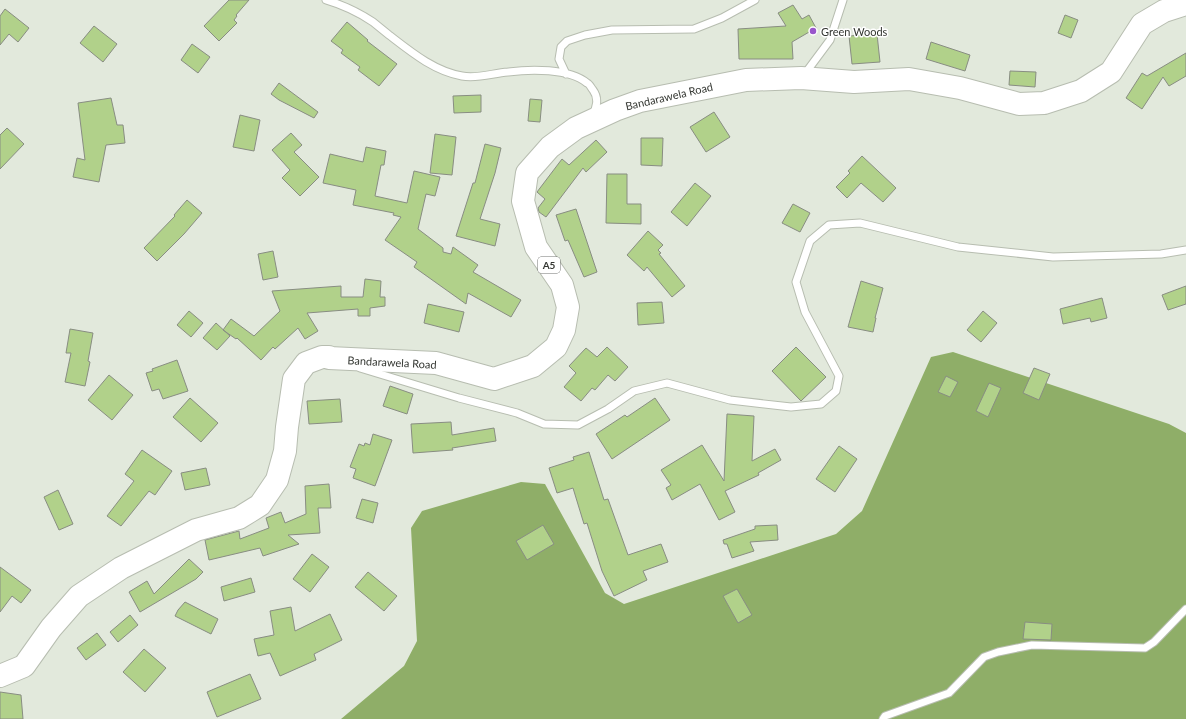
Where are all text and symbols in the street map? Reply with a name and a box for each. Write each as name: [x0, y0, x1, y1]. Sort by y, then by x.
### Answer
place label: Green Woods: [821, 25, 888, 38]
marker: Green Woods: [808, 26, 818, 36]
street label: Bandarawela Road: [624, 80, 714, 112]
road number: A5: [538, 257, 560, 273]
street label: Bandarawela Road: [347, 353, 437, 371]

